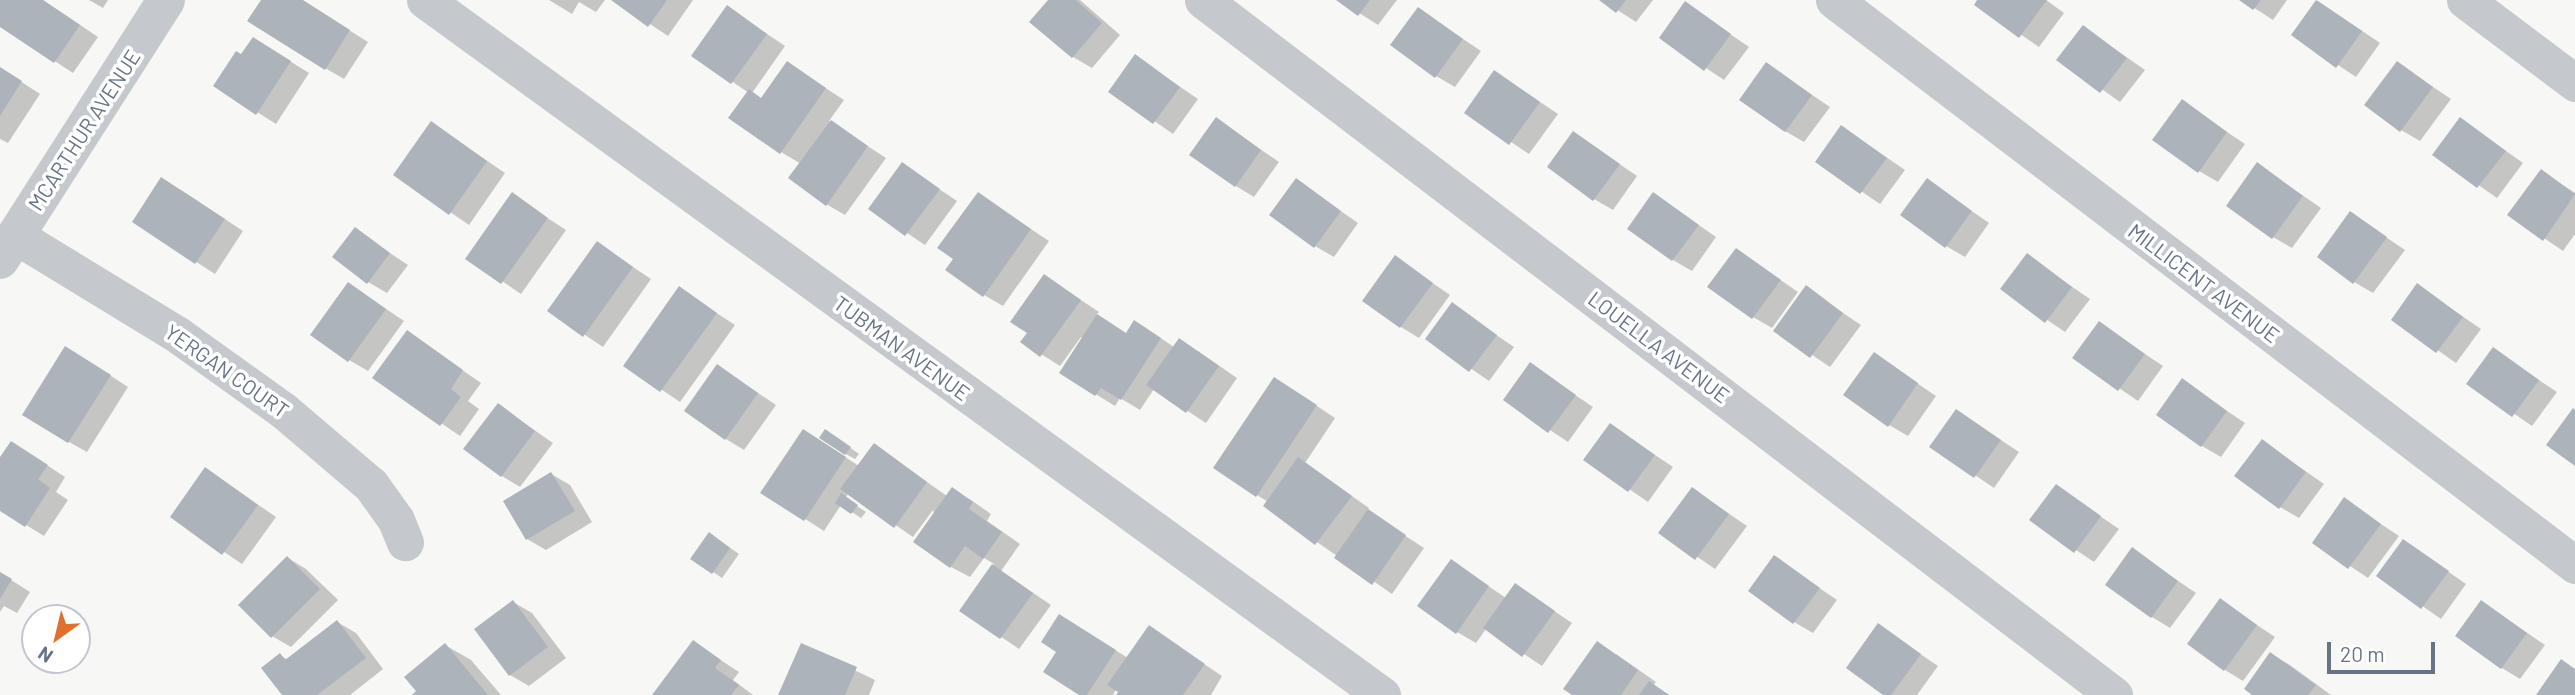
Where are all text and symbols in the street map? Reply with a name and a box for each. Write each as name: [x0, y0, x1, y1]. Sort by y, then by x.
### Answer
street label: MCARTHUR AVENUE: [23, 45, 145, 215]
street label: MILLICENT AVENUE: [2124, 218, 2284, 348]
street label: LOUELLA AVENUE: [1584, 286, 1734, 408]
street label: TUBMAN AVENUE: [829, 290, 975, 406]
street label: YERGAN COURT: [160, 319, 294, 423]
north arrow: [21, 604, 91, 674]
scale bar: [2330, 628, 2438, 672]
text: 20 m: [2340, 641, 2385, 666]
text: N: [33, 642, 57, 668]

